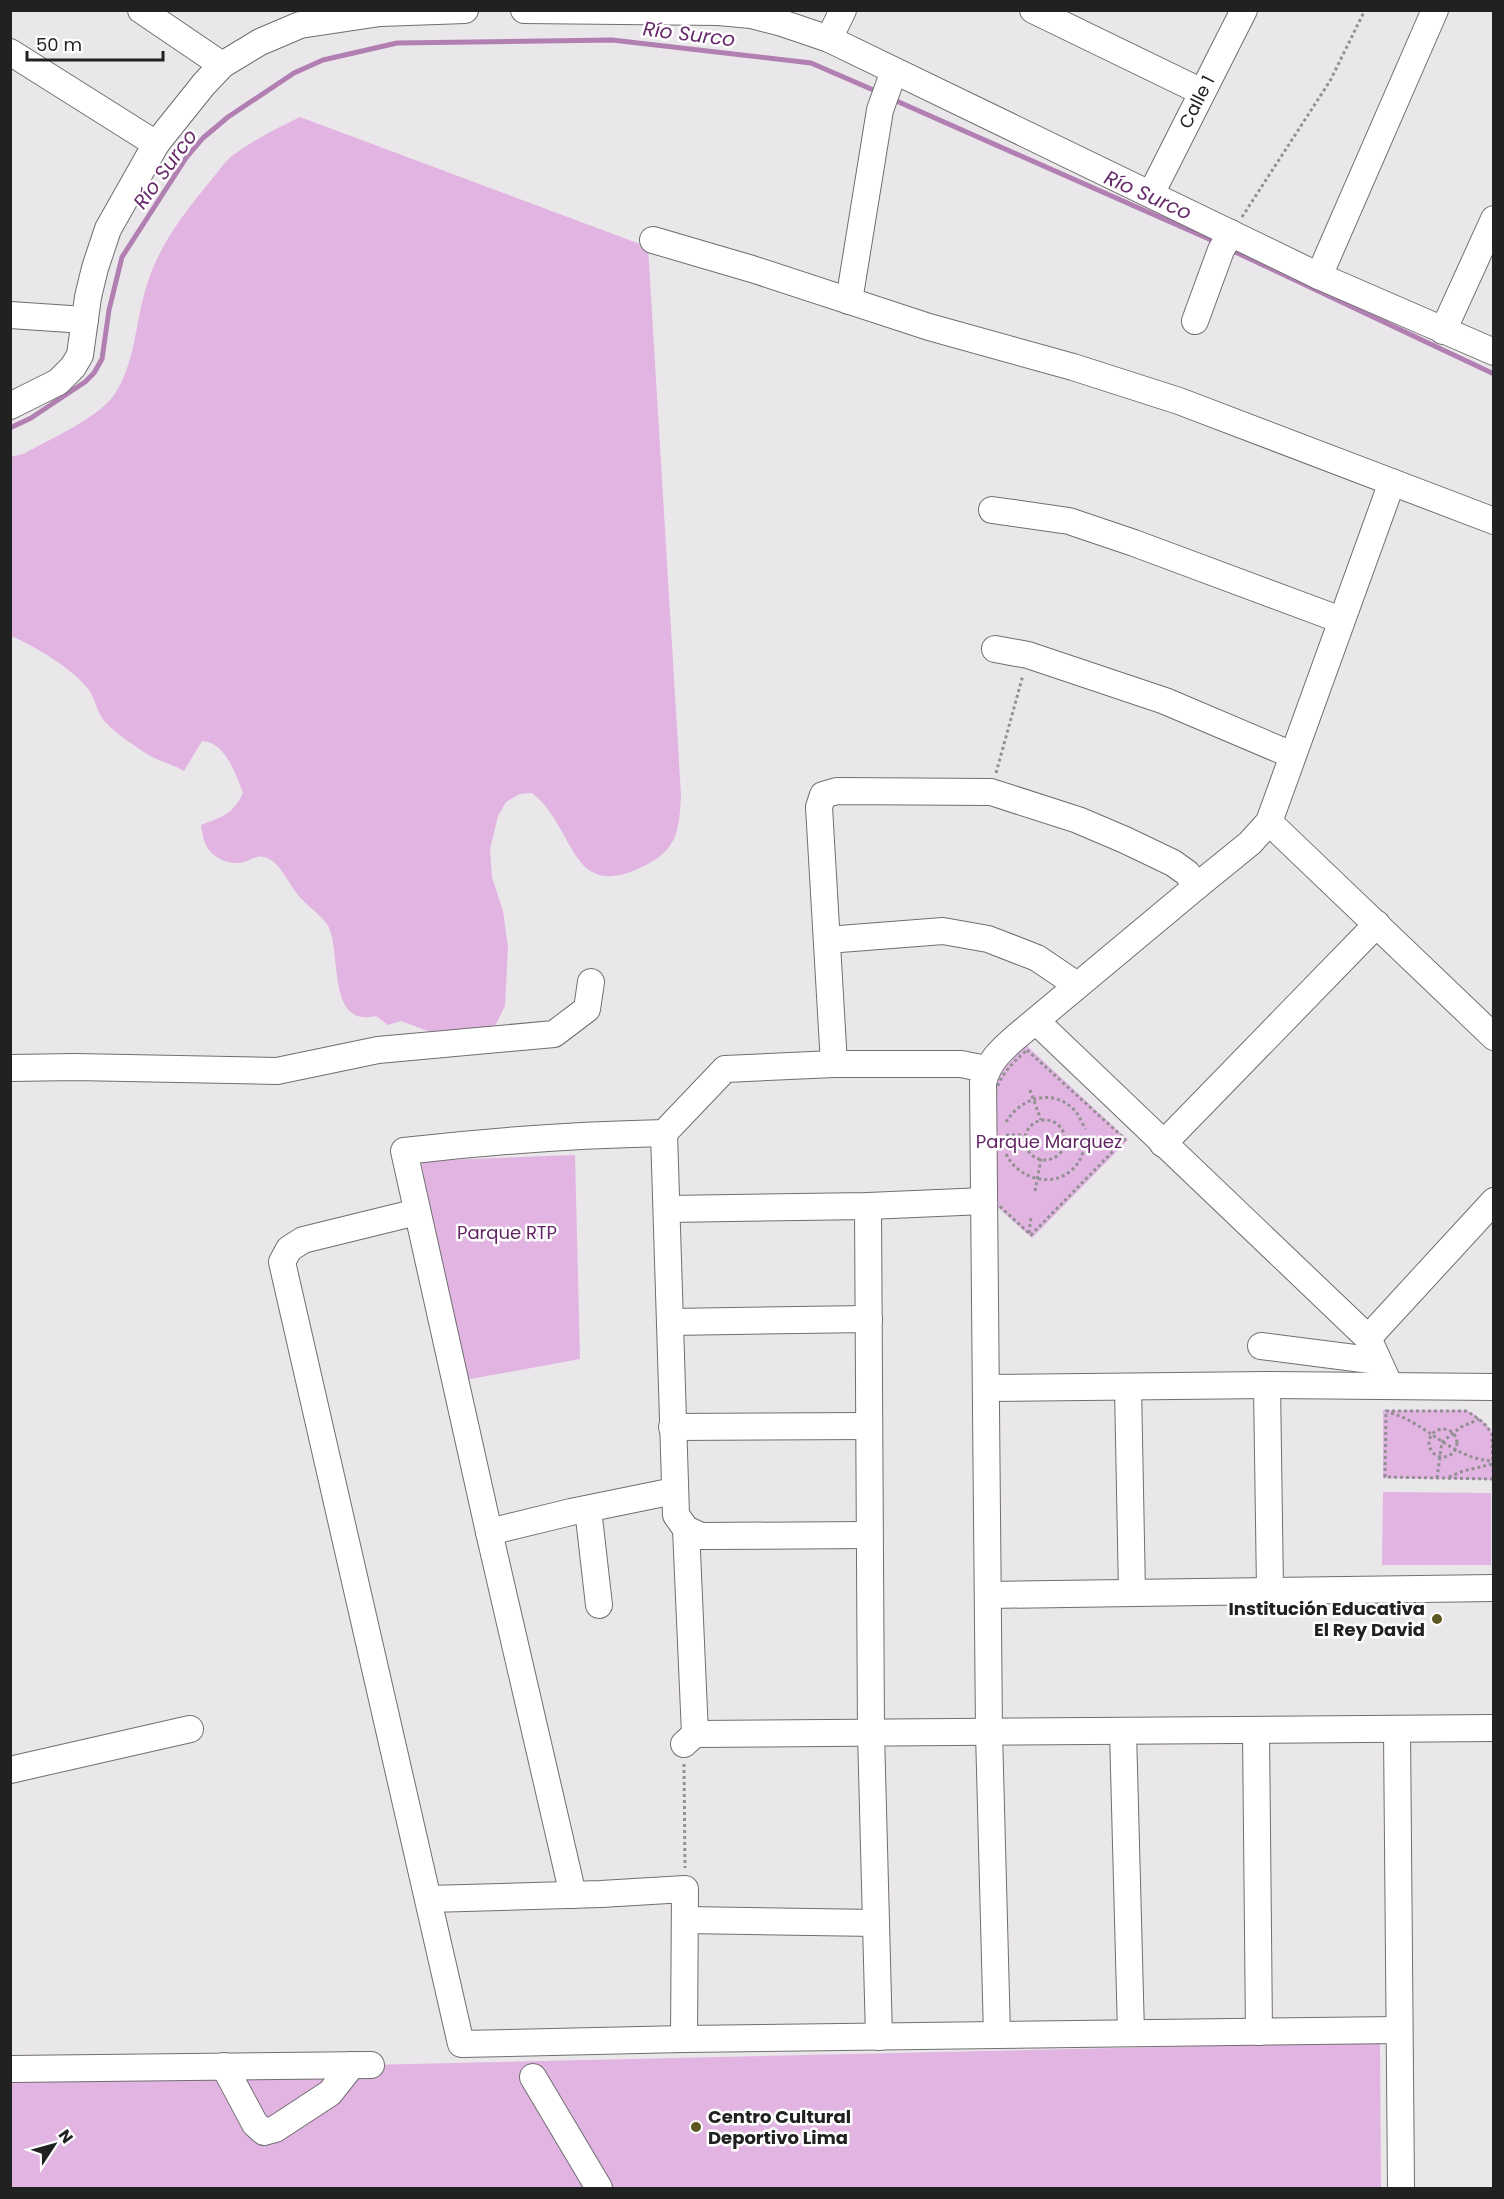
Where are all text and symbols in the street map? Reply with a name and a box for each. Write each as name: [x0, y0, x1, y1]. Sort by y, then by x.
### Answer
water label: Río Surco: [641, 14, 737, 54]
scale bar: [27, 24, 164, 62]
text: 50 m: [36, 32, 82, 57]
street label: Calle 1: [1173, 71, 1221, 133]
water label: Río Surco: [126, 123, 204, 215]
water label: Río Surco: [1100, 163, 1196, 227]
park label: Parque Marquez: [976, 1129, 1122, 1154]
park label: Parque RTP: [457, 1220, 557, 1245]
place label: Institución Educativa El Rey David: [1229, 1596, 1425, 1642]
marker: Institución Educativa El Rey David: [1430, 1612, 1444, 1626]
place label: Centro Cultural Deportivo Lima: [708, 2104, 851, 2150]
north arrow: [24, 2115, 84, 2175]
marker: Centro Cultural Deportivo Lima: [689, 2120, 703, 2134]
text: N: [53, 2125, 79, 2148]

